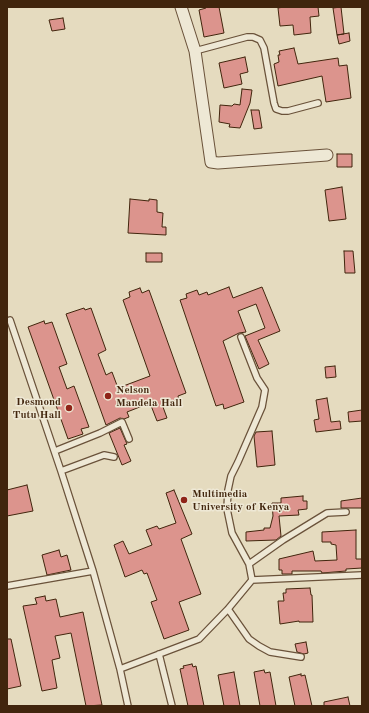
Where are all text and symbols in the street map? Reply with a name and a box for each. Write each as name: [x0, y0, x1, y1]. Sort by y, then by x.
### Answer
place label: Nelson Mandela Hall: [116, 383, 182, 409]
marker: Nelson Mandela Hall: [103, 391, 113, 401]
place label: Desmond Tutu Hall: [13, 395, 61, 421]
marker: Desmond Tutu Hall: [64, 403, 74, 413]
place label: Multimedia University of Kenya: [192, 487, 289, 513]
marker: Multimedia University of Kenya: [179, 495, 189, 505]

